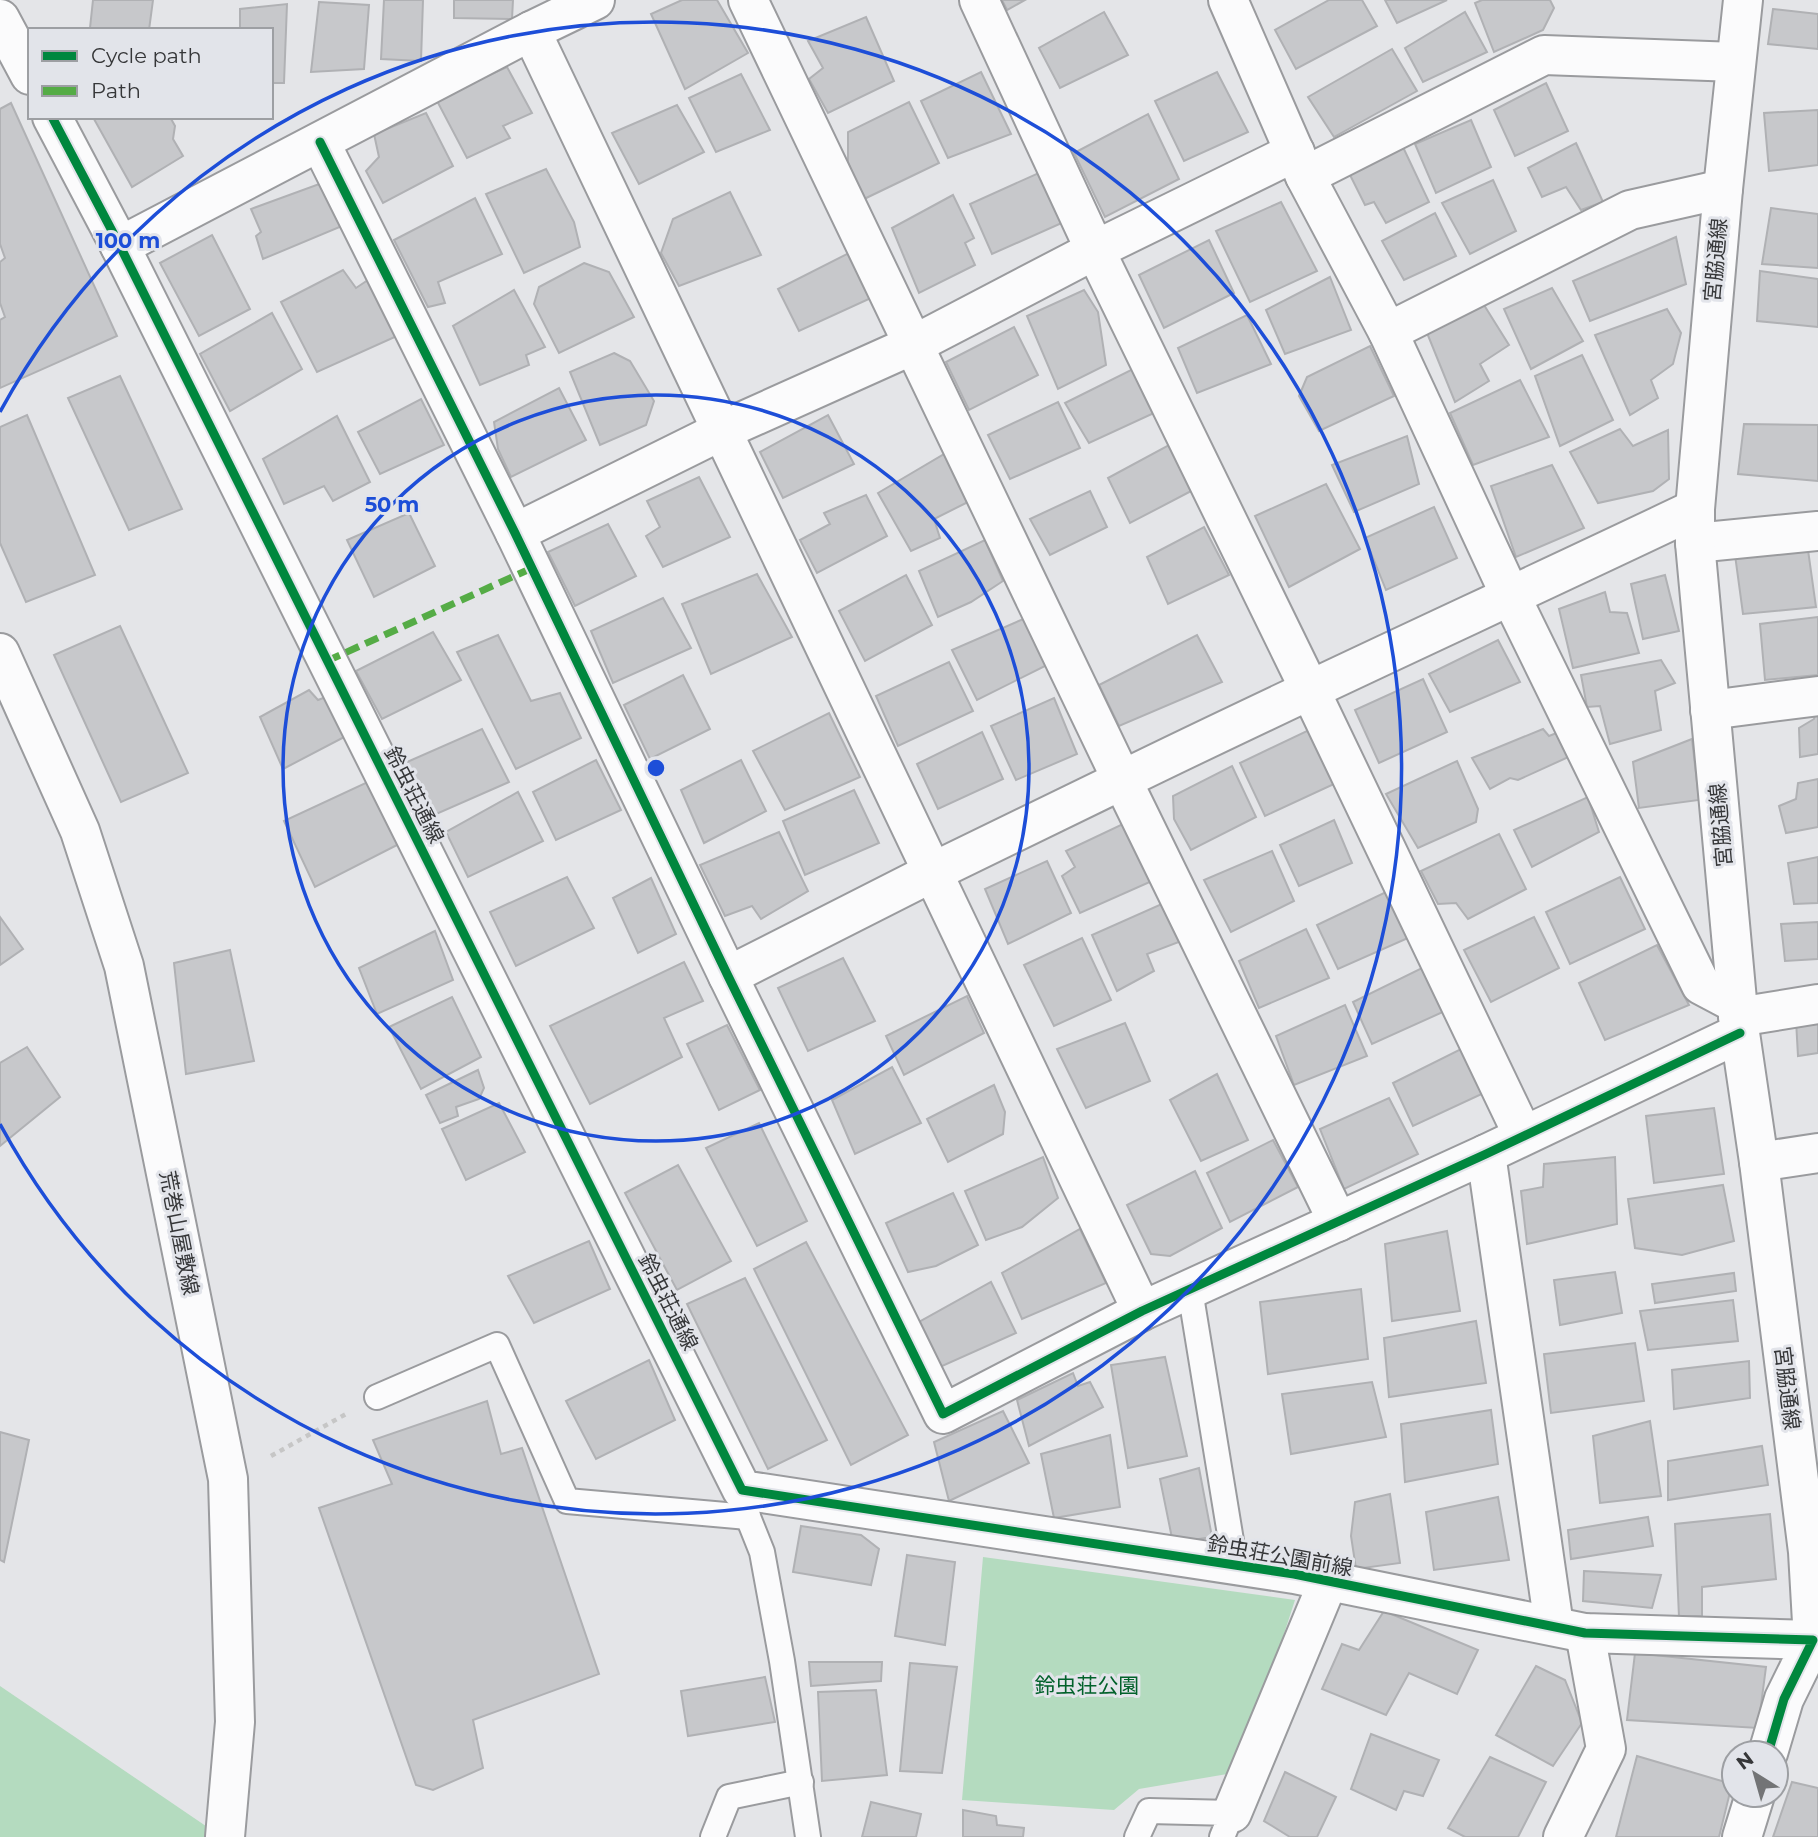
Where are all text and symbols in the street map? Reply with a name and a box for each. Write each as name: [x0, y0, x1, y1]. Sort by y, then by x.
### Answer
legend: [28, 28, 273, 119]
text: Cycle path: [91, 43, 202, 68]
text: Path: [91, 78, 141, 103]
street label: 宮脇通線: [1699, 217, 1732, 303]
text: 100 m: [96, 228, 160, 253]
text: 50 m: [365, 492, 419, 517]
street label: 鈴虫荘通線: [379, 742, 449, 847]
centre of rings: [644, 756, 668, 780]
street label: 宮脇通線: [1704, 782, 1737, 868]
street label: 荒巻山屋敷線: [155, 1169, 204, 1297]
street label: 鈴虫荘通線: [633, 1249, 703, 1354]
street label: 宮脇通線: [1770, 1345, 1805, 1431]
street label: 鈴虫荘公園前線: [1206, 1530, 1355, 1581]
park label: 鈴虫荘公園: [1035, 1673, 1140, 1698]
north arrow: [1720, 1739, 1790, 1809]
text: N: [1732, 1747, 1758, 1775]

